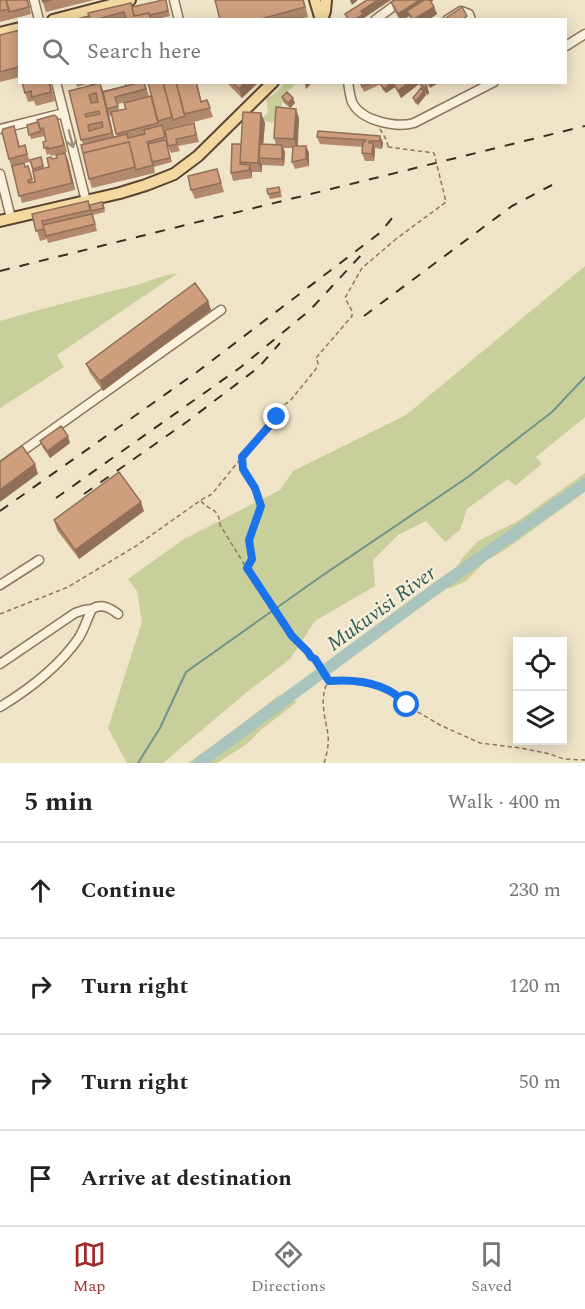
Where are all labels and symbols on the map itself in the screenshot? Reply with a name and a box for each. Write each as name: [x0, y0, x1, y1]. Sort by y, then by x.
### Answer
one-way arrow: [65, 129, 77, 148]
route end: [263, 403, 289, 429]
water label: Mukuvisi River: [320, 558, 444, 660]
route start: [393, 691, 419, 717]

